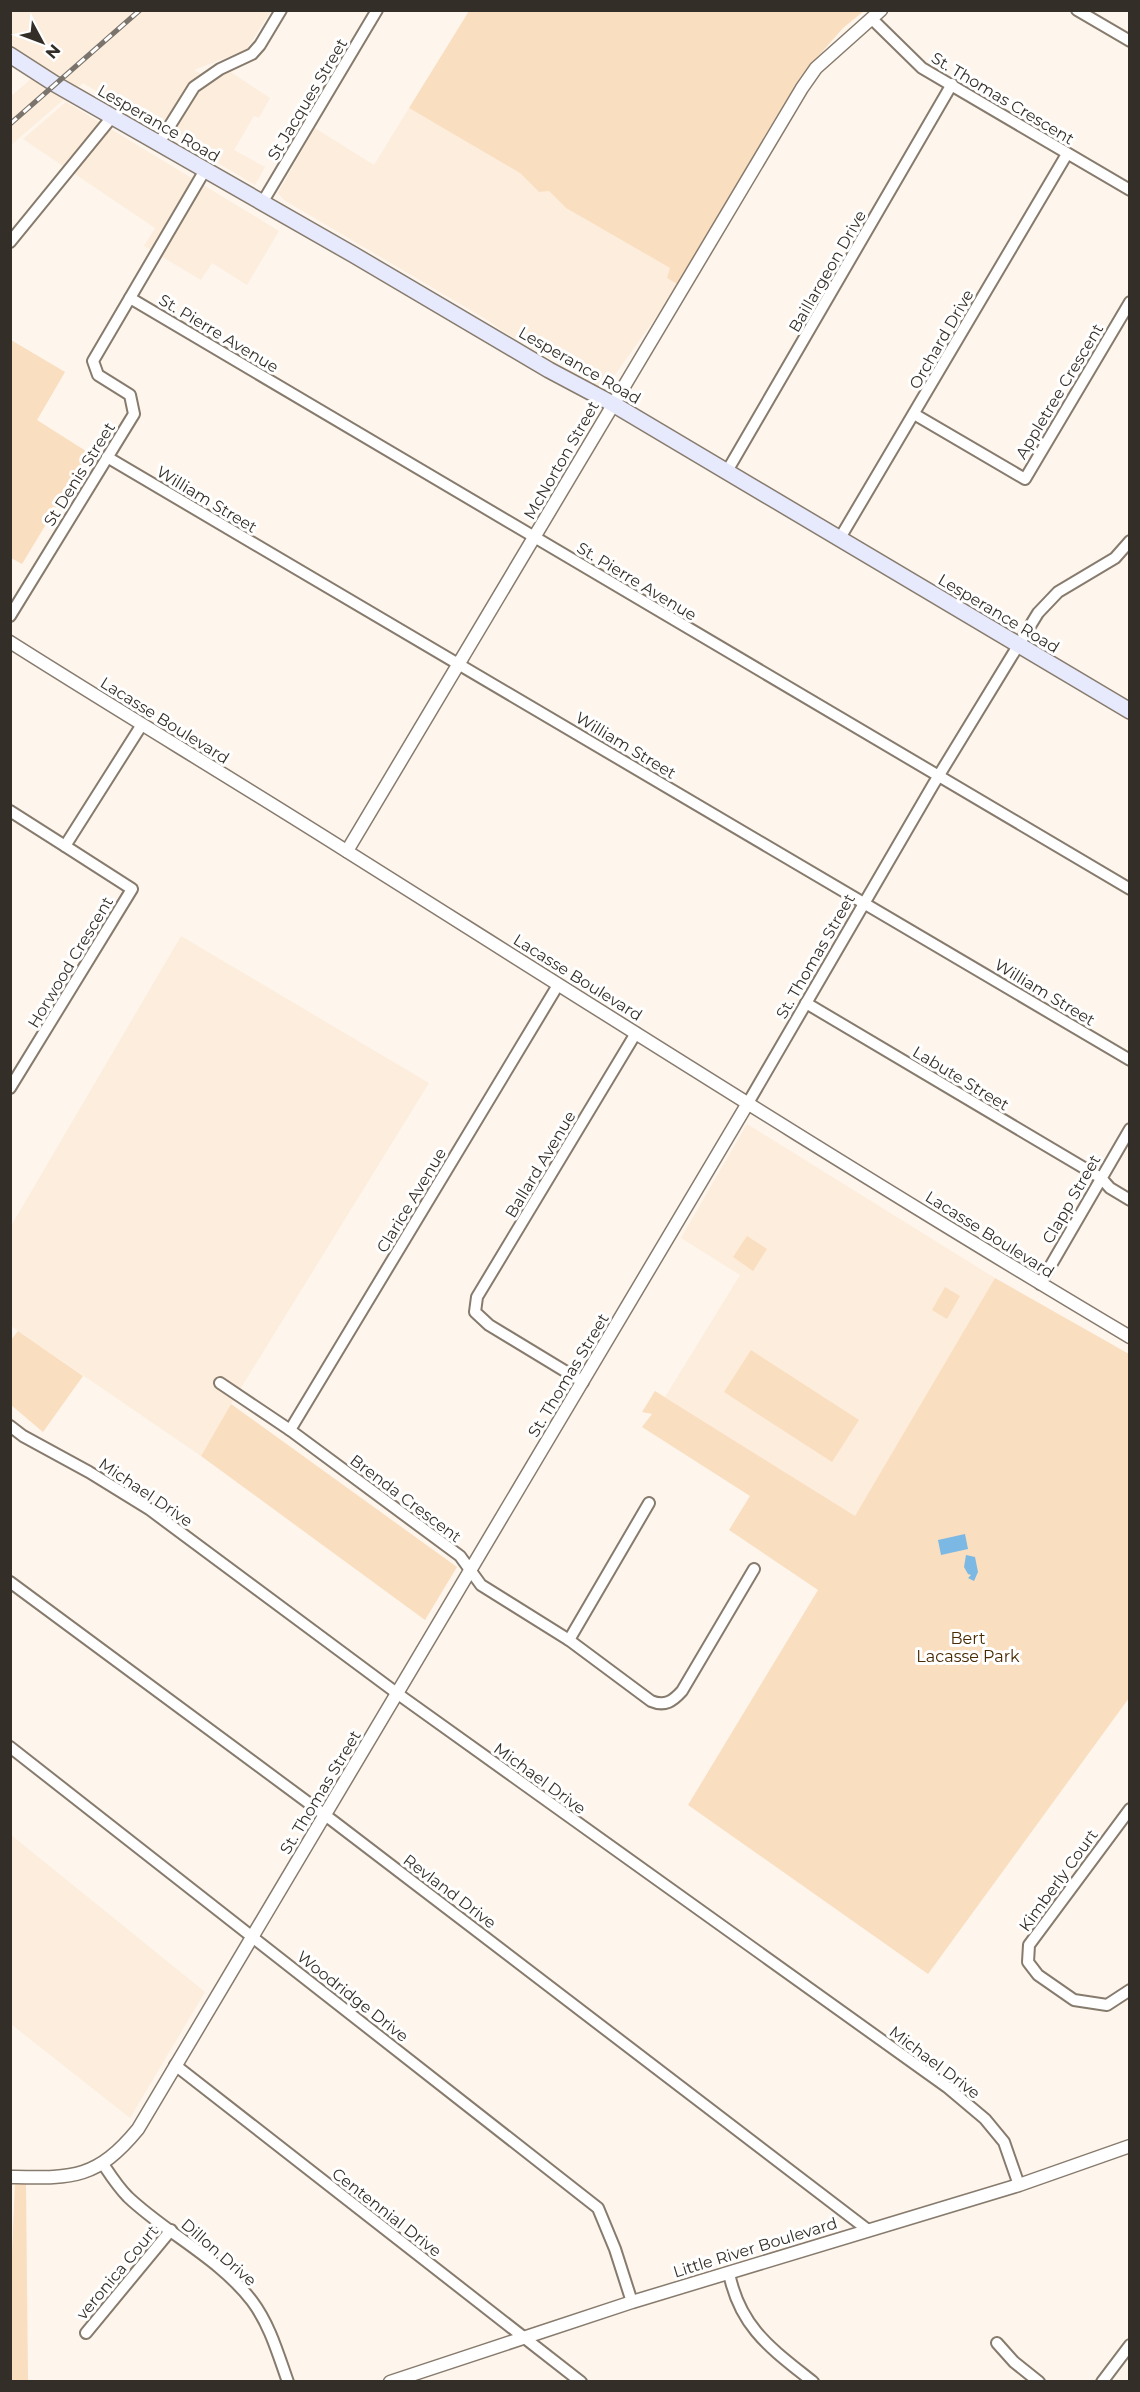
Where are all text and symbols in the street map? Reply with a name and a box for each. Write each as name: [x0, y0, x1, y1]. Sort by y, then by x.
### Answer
north arrow: [12, 12, 72, 72]
street label: St Jacques Street: [264, 35, 351, 164]
text: N: [42, 40, 64, 63]
street label: St. Thomas Crescent: [928, 48, 1078, 149]
street label: Lesperance Road: [94, 81, 223, 166]
street label: Baillargeon Drive: [785, 207, 870, 336]
street label: Orchard Drive: [905, 286, 978, 392]
street label: St. Pierre Avenue: [155, 290, 282, 377]
street label: Appletree Crescent: [1012, 320, 1108, 462]
street label: Lesperance Road: [515, 323, 644, 408]
street label: McNorton Street: [520, 397, 603, 523]
street label: St Denis Street: [40, 418, 119, 530]
street label: William Street: [153, 462, 261, 537]
street label: St. Pierre Avenue: [573, 538, 700, 625]
street label: Lesperance Road: [935, 570, 1063, 657]
street label: Lacasse Boulevard: [97, 673, 233, 768]
street label: William Street: [572, 708, 680, 783]
street label: St. Thomas Street: [772, 890, 859, 1022]
street label: Horwood Crescent: [24, 893, 117, 1031]
street label: Lacasse Boulevard: [510, 930, 646, 1025]
street label: William Street: [991, 955, 1099, 1030]
street label: Labute Street: [909, 1042, 1013, 1115]
street label: Ballard Avenue: [501, 1107, 580, 1221]
street label: Clarice Avenue: [373, 1144, 450, 1256]
street label: Clapp Street: [1038, 1151, 1105, 1247]
street label: Lacasse Boulevard: [922, 1187, 1058, 1282]
street label: St. Thomas Street: [524, 1310, 613, 1441]
street label: Brenda Crescent: [346, 1450, 465, 1547]
street label: Michael Drive: [95, 1454, 196, 1531]
park label: Bert Lacasse Park: [916, 1629, 1020, 1666]
street label: St. Thomas Street: [276, 1727, 365, 1858]
street label: Michael Drive: [490, 1739, 589, 1818]
street label: Kimberly Court: [1015, 1825, 1102, 1935]
street label: Revland Drive: [400, 1850, 500, 1932]
street label: Woodridge Drive: [293, 1947, 412, 2046]
street label: Michael Drive: [886, 2022, 984, 2103]
street label: Centennial Drive: [328, 2164, 445, 2261]
street label: Little River Boulevard: [671, 2213, 840, 2282]
street label: Dillon Drive: [177, 2215, 260, 2290]
street label: veronica Court: [72, 2221, 163, 2323]

